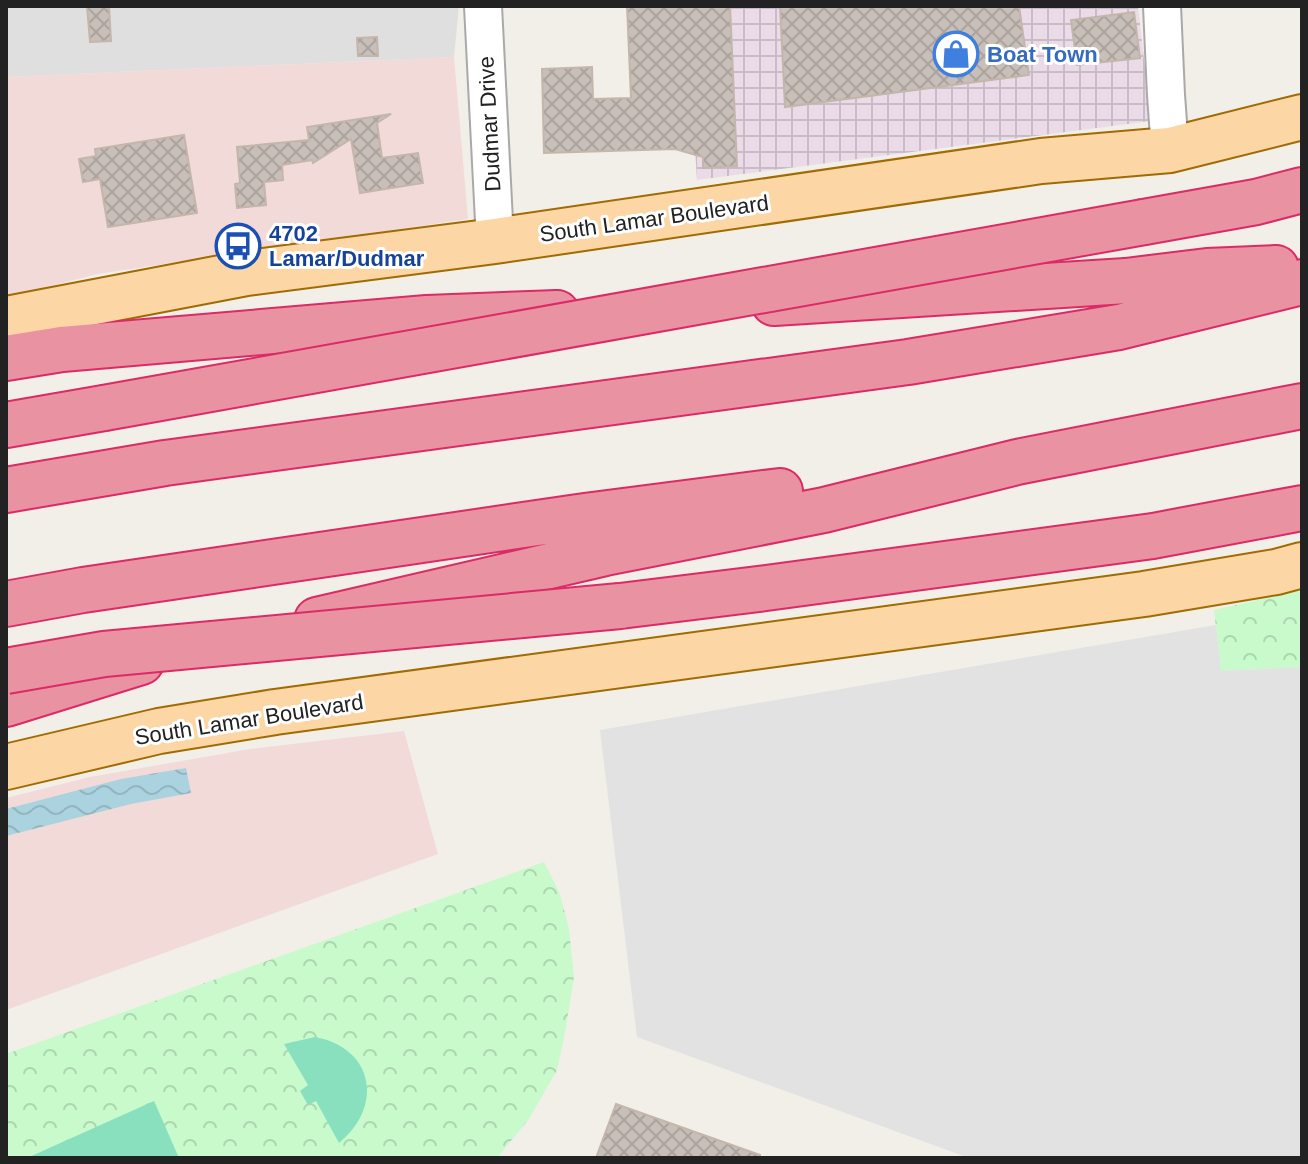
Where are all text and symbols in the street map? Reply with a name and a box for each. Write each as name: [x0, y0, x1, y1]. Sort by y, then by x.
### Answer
shop icon: Boat Town: [932, 30, 980, 78]
place label: Boat Town: [987, 42, 1098, 67]
street label: Dudmar Drive: [473, 56, 506, 192]
street label: South Lamar Boulevard: [538, 190, 770, 247]
place label: 4702 Lamar/Dudmar: [269, 221, 425, 271]
bus stop icon: 4702 Lamar/Dudmar: [214, 222, 262, 270]
street label: South Lamar Boulevard: [133, 689, 365, 750]

